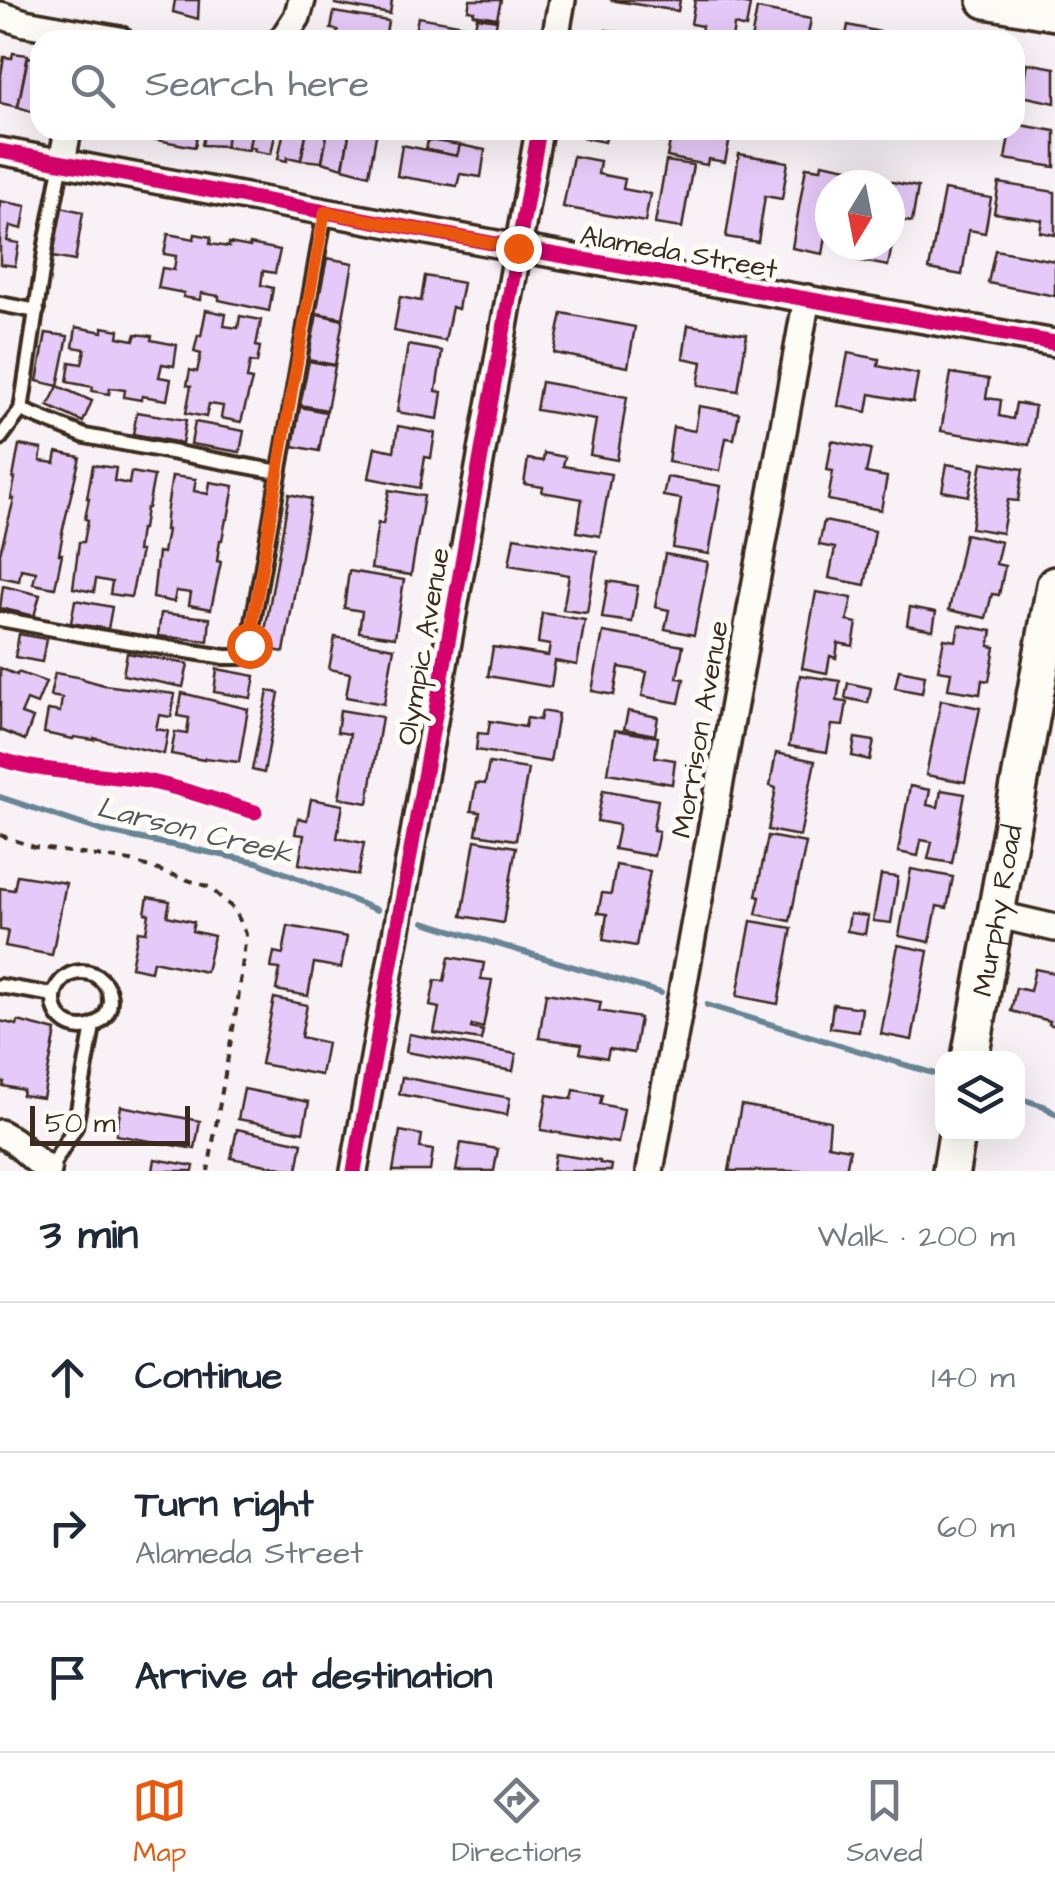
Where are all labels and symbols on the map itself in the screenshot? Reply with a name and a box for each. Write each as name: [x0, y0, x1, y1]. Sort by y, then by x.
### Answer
north arrow: [815, 170, 905, 260]
street label: Alameda Street: [577, 216, 781, 289]
route end: [496, 226, 542, 272]
street label: Olympic Avenue: [387, 544, 462, 748]
street label: Morrison Avenue: [662, 618, 739, 841]
route start: [227, 623, 273, 669]
water label: Larson Creek: [93, 786, 298, 876]
street label: Murphy Road: [963, 822, 1033, 999]
scale bar: [30, 1101, 190, 1146]

